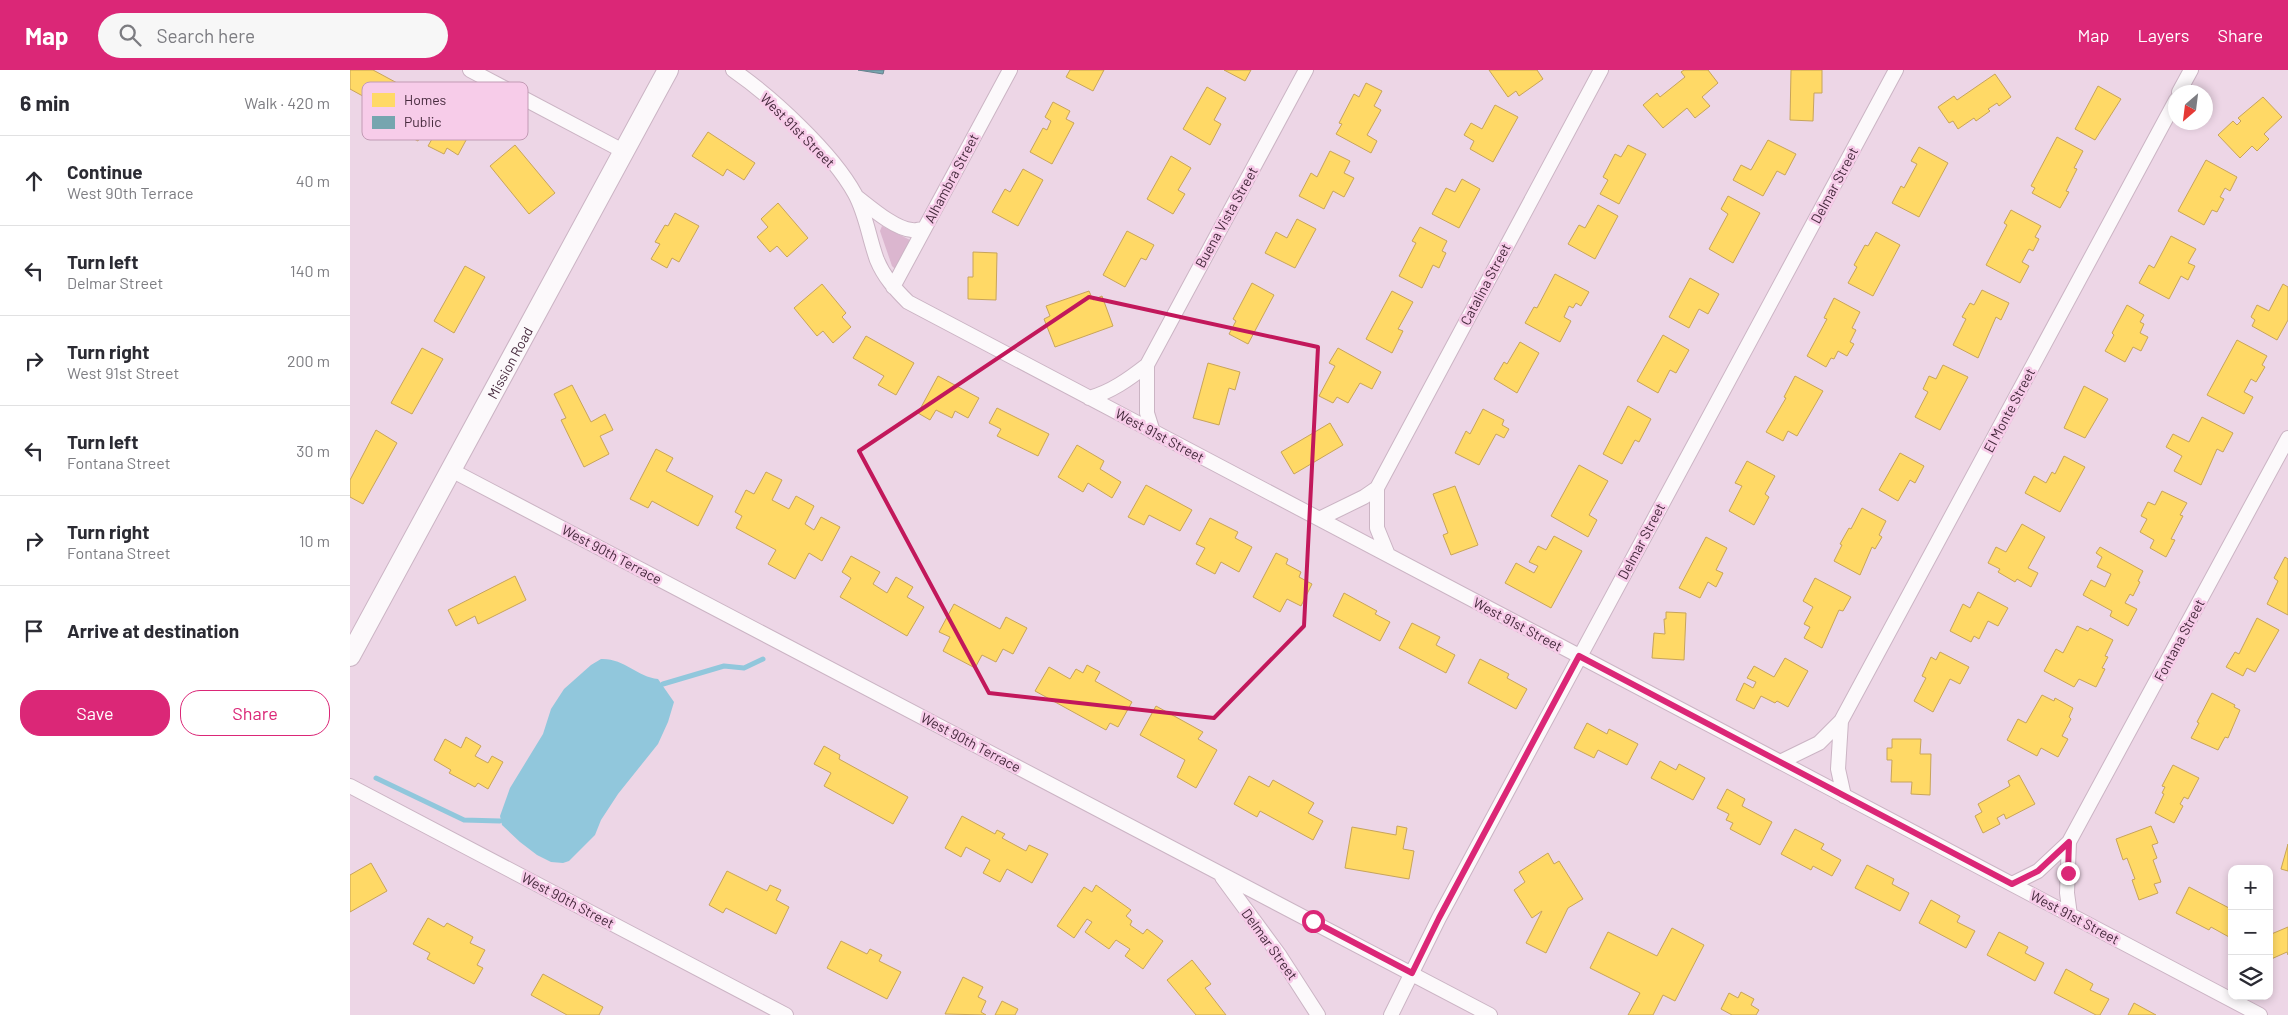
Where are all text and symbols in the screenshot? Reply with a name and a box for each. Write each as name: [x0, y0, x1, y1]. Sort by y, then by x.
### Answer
search box: [98, 13, 448, 58]
text: Map: [25, 21, 68, 50]
icon: search: [116, 21, 144, 49]
text: Search here: [156, 24, 255, 47]
text: Map: [2077, 24, 2109, 46]
text: Layers: [2137, 24, 2190, 46]
text: Share: [2218, 24, 2263, 46]
legend: [362, 82, 528, 140]
north arrow: [2168, 85, 2213, 130]
street label: West 91st Street: [757, 89, 839, 171]
text: 6 min: [20, 90, 70, 115]
text: Homes: [404, 91, 447, 108]
text: Walk · 420 m: [244, 93, 330, 112]
text: Public: [404, 113, 442, 130]
street label: Alhambra Street: [920, 130, 982, 226]
street label: Delmar Street: [1807, 144, 1861, 226]
text: Continue: [67, 160, 143, 183]
street label: Buena Vista Street: [1191, 164, 1261, 270]
icon: ahead: [20, 167, 48, 195]
text: 40 m: [296, 171, 330, 190]
text: West 90th Terrace: [67, 183, 193, 202]
street label: Catalina Street: [1456, 240, 1514, 328]
text: Turn left: [67, 250, 138, 273]
icon: left: [20, 257, 48, 285]
text: 140 m: [290, 261, 330, 280]
text: Delmar Street: [67, 273, 163, 292]
street label: Mission Road: [483, 323, 536, 401]
text: Turn right: [67, 340, 149, 363]
icon: right: [20, 347, 48, 375]
text: 200 m: [287, 351, 330, 370]
text: West 91st Street: [67, 363, 179, 382]
street label: El Monte Street: [1980, 365, 2038, 455]
street label: West 91st Street: [1113, 404, 1207, 466]
text: Turn left: [67, 430, 138, 453]
icon: left: [20, 437, 48, 465]
text: 30 m: [296, 441, 330, 460]
text: Fontana Street: [67, 453, 170, 472]
street label: Delmar Street: [1614, 500, 1668, 582]
text: Turn right: [67, 520, 149, 543]
street label: West 90th Terrace: [559, 521, 665, 587]
icon: right: [20, 527, 48, 555]
text: 10 m: [299, 531, 330, 550]
text: Fontana Street: [67, 543, 170, 562]
street label: West 91st Street: [1471, 593, 1565, 655]
street label: Fontana Street: [2150, 596, 2208, 684]
icon: arrive: [20, 617, 48, 645]
text: Arrive at destination: [67, 619, 239, 642]
button: Save: [20, 690, 170, 736]
button: Share: [180, 690, 330, 736]
street label: West 90th Terrace: [918, 709, 1024, 775]
route end: [2057, 862, 2080, 885]
map controls: [2228, 865, 2273, 1000]
button: +: [2228, 865, 2273, 910]
street label: West 90th Street: [519, 868, 617, 932]
street label: West 91st Street: [2028, 886, 2122, 948]
street label: Delmar Street: [1238, 905, 1302, 983]
route start: [1302, 910, 1325, 933]
button: −: [2228, 910, 2273, 955]
button: layers: [2228, 955, 2273, 1000]

